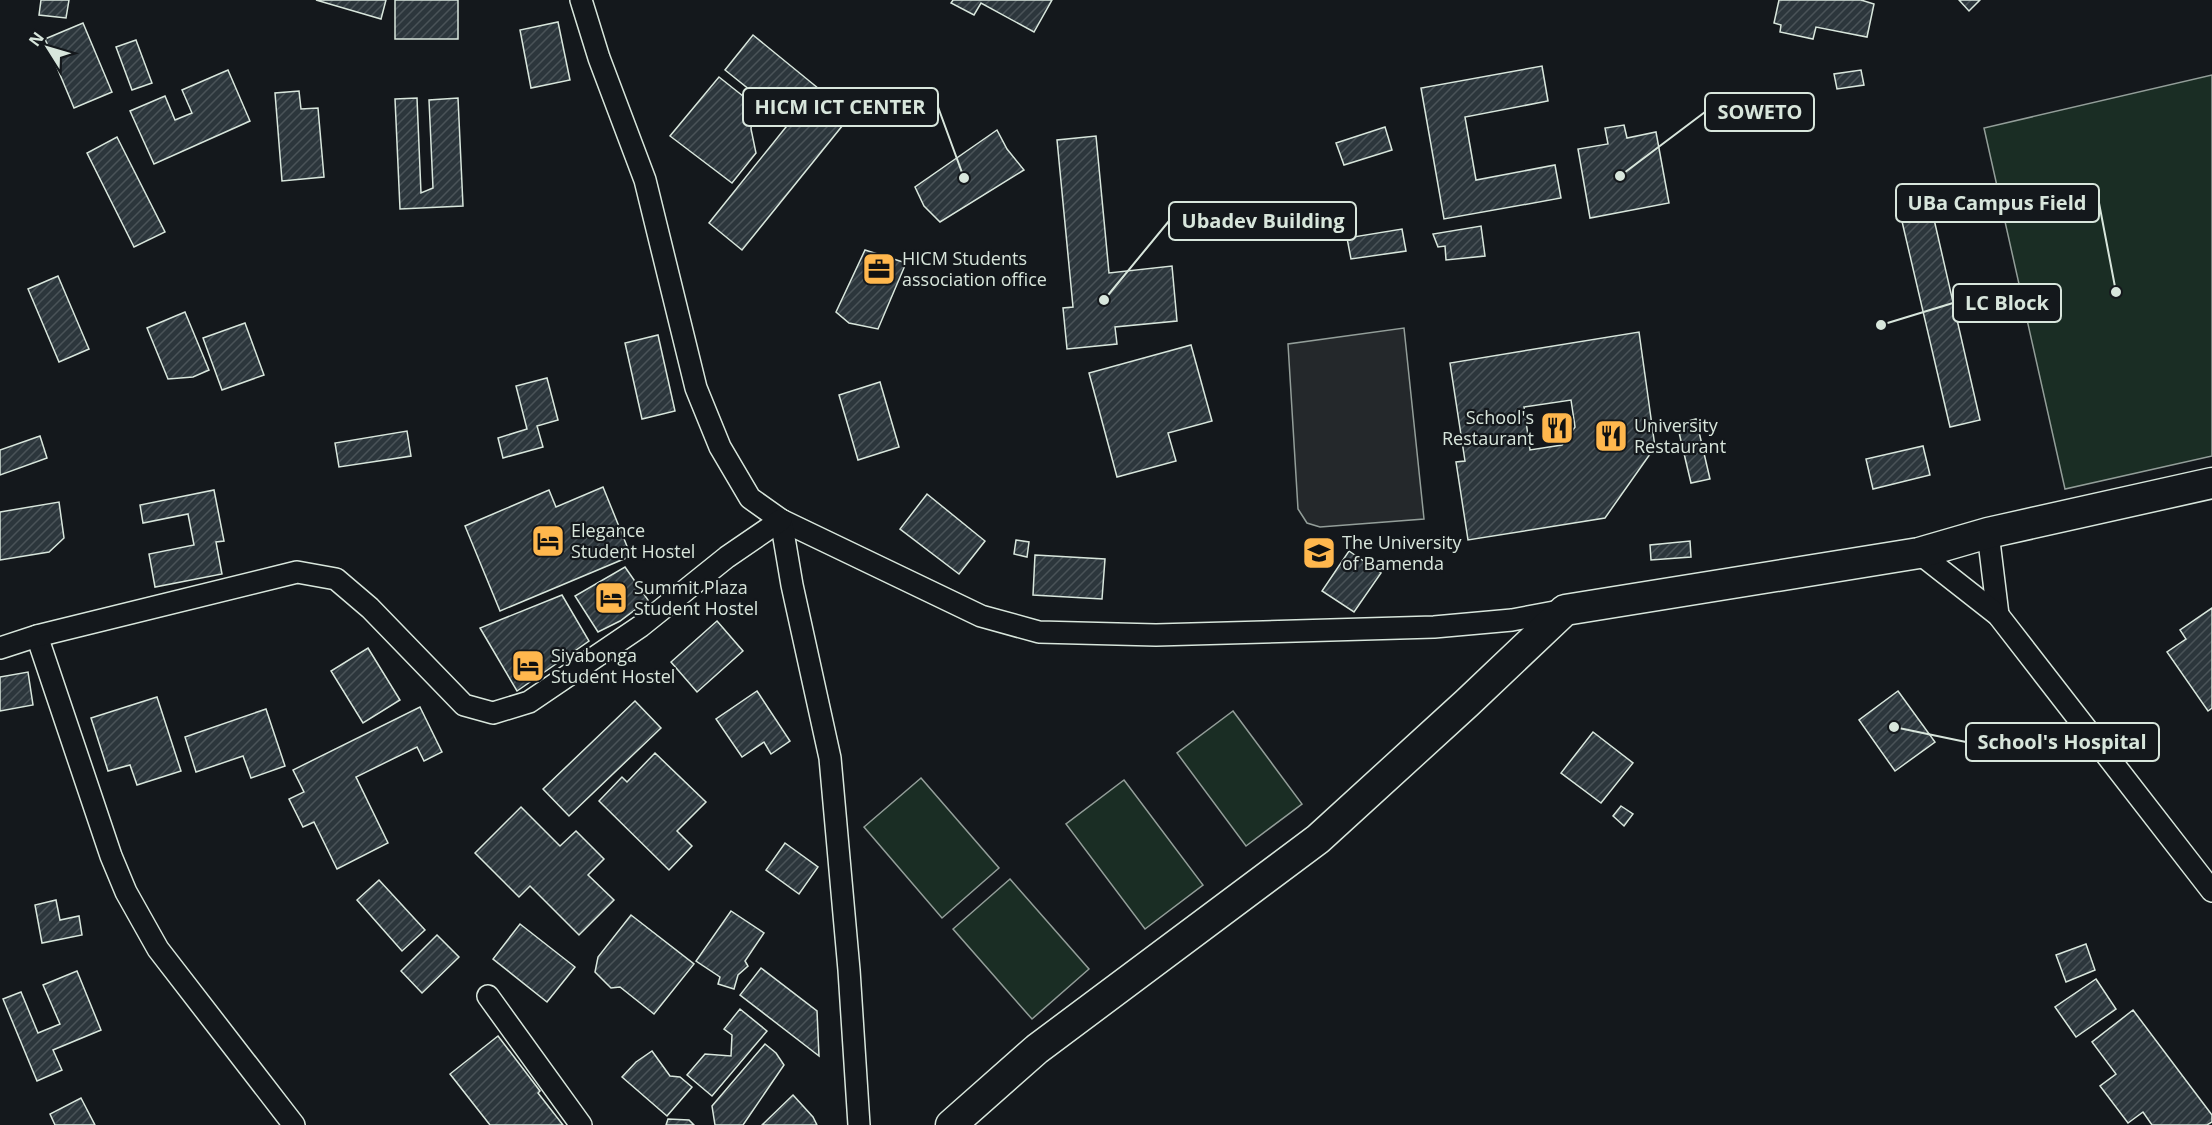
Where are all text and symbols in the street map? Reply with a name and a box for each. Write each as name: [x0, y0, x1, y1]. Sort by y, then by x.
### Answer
north arrow: [18, 18, 78, 78]
text: N: [23, 27, 49, 51]
callout: HICM ICT CENTER: [743, 88, 938, 126]
text: HICM ICT CENTER: [754, 93, 926, 120]
callout: SOWETO: [1705, 93, 1814, 131]
text: SOWETO: [1718, 98, 1802, 125]
callout: UBa Campus Field: [1896, 184, 2099, 222]
text: UBa Campus Field: [1908, 189, 2086, 216]
callout: Ubadev Building: [1169, 202, 1356, 240]
text: Ubadev Building: [1182, 207, 1345, 234]
place label: HICM Students association office: [902, 246, 1047, 291]
office icon: HICM Students association office: [861, 251, 897, 287]
callout: LC Block: [1953, 284, 2061, 322]
text: LC Block: [1965, 289, 2050, 316]
place label: School's Restaurant: [1442, 405, 1534, 450]
restaurant icon: School's Restaurant: [1539, 410, 1575, 446]
place label: University Restaurant: [1634, 413, 1726, 458]
restaurant icon: University Restaurant: [1593, 418, 1629, 454]
place label: Elegance Student Hostel: [571, 518, 695, 563]
hotel icon: Elegance Student Hostel: [530, 523, 566, 559]
place label: The University of Bamenda: [1342, 530, 1462, 575]
school or university icon: The University of Bamenda: [1301, 535, 1337, 571]
place label: Summit Plaza Student Hostel: [634, 575, 758, 620]
hotel icon: Summit Plaza Student Hostel: [593, 580, 629, 616]
place label: Siyabonga Student Hostel: [551, 643, 675, 688]
hotel icon: Siyabonga Student Hostel: [510, 648, 546, 684]
callout: School's Hospital: [1966, 723, 2159, 761]
text: School's Hospital: [1977, 728, 2147, 755]

